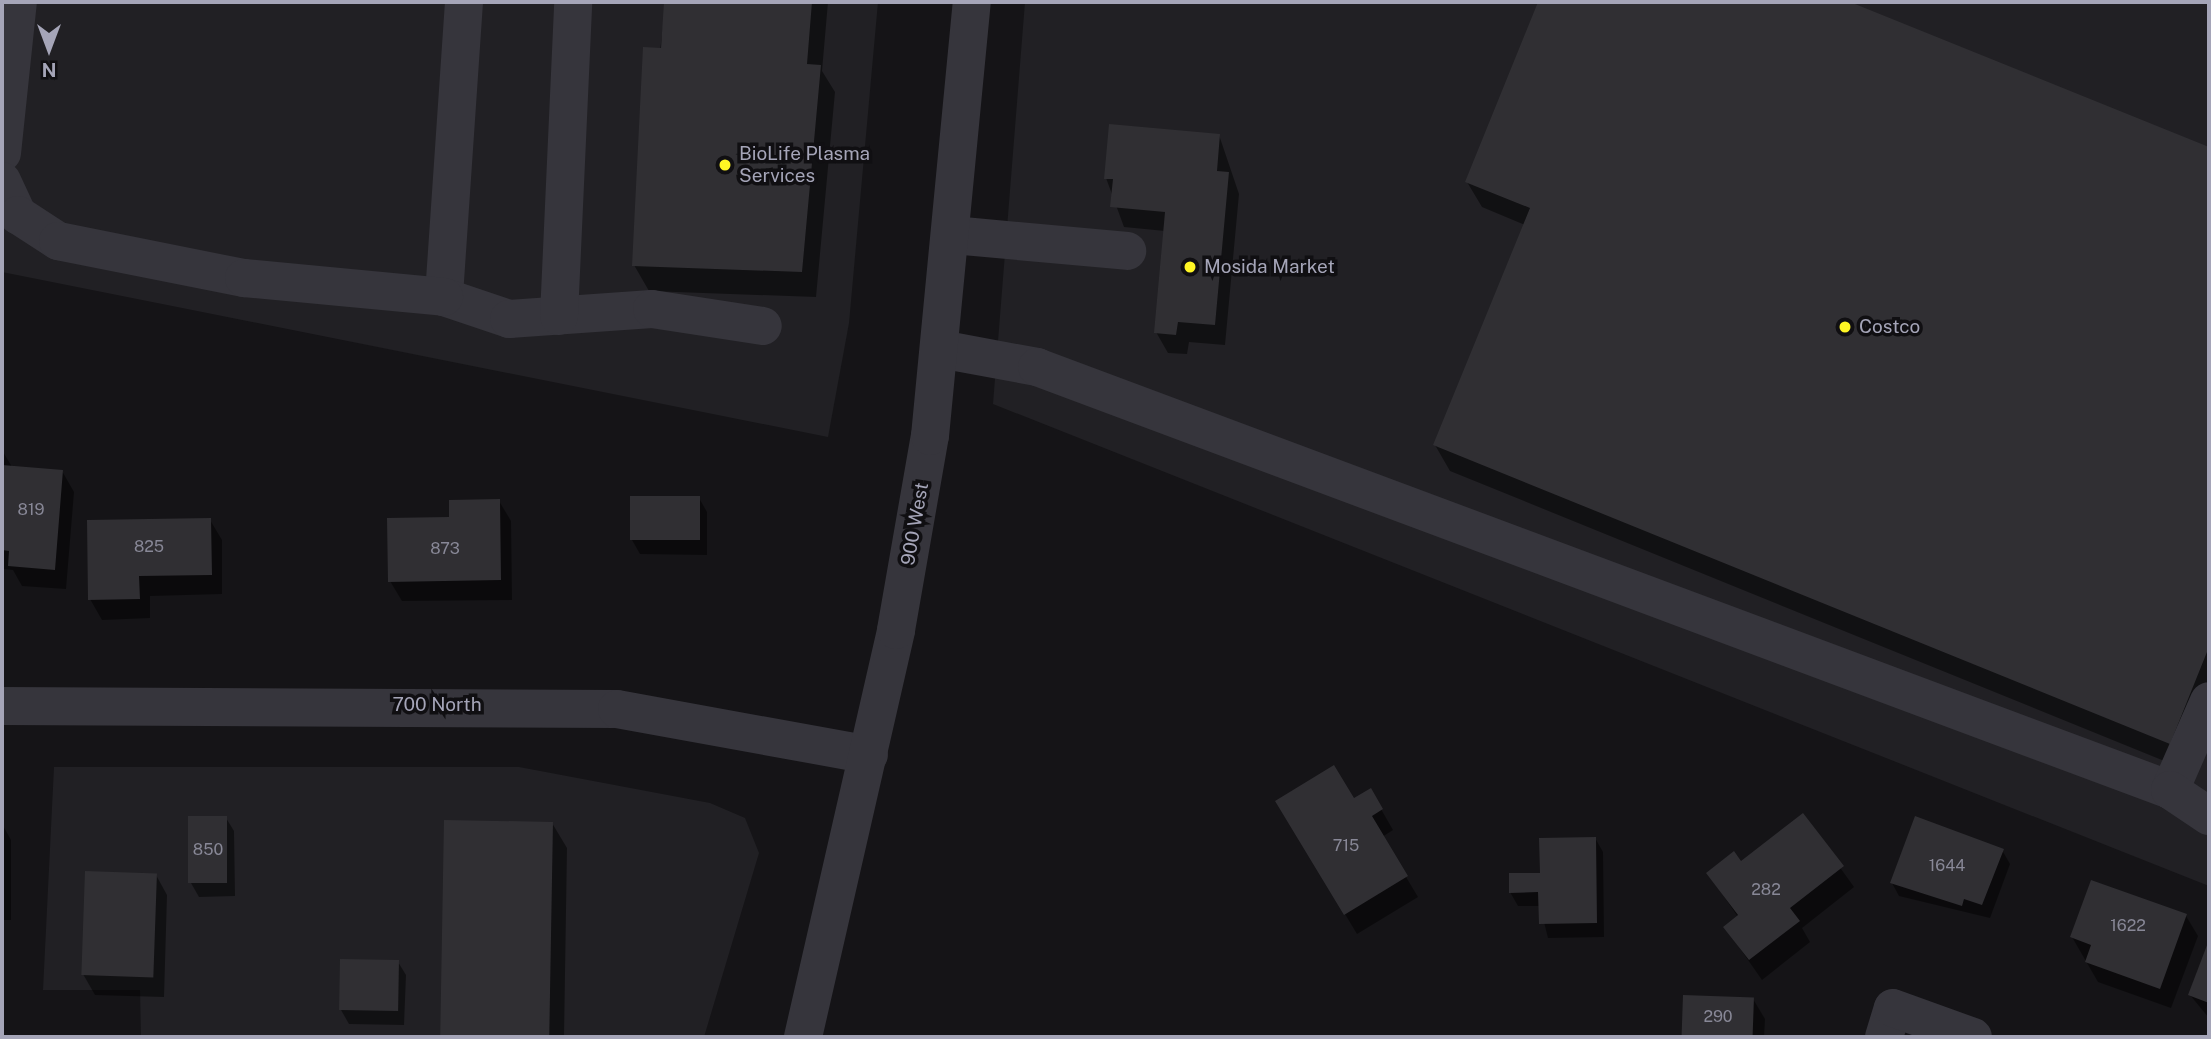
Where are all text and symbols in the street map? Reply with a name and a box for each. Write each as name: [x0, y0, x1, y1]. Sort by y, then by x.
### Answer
north arrow: [14, 14, 84, 84]
text: N: [42, 59, 56, 81]
place label: BioLife Plasma Services: [739, 143, 870, 187]
marker: BioLife Plasma Services: [717, 157, 733, 173]
place label: Mosida Market: [1204, 256, 1335, 278]
marker: Mosida Market: [1182, 259, 1198, 275]
place label: Costco: [1859, 316, 1920, 338]
marker: Costco: [1837, 319, 1853, 335]
street label: 900 West: [896, 481, 934, 567]
house number: 819: [18, 500, 44, 520]
house number: 825: [134, 537, 164, 557]
house number: 873: [430, 539, 460, 559]
street label: 700 North: [392, 694, 482, 716]
house number: 715: [1333, 836, 1359, 856]
house number: 850: [193, 840, 223, 860]
house number: 1644: [1929, 856, 1965, 876]
house number: 282: [1751, 880, 1781, 900]
house number: 1622: [2110, 916, 2146, 936]
house number: 290: [1703, 1007, 1733, 1027]

